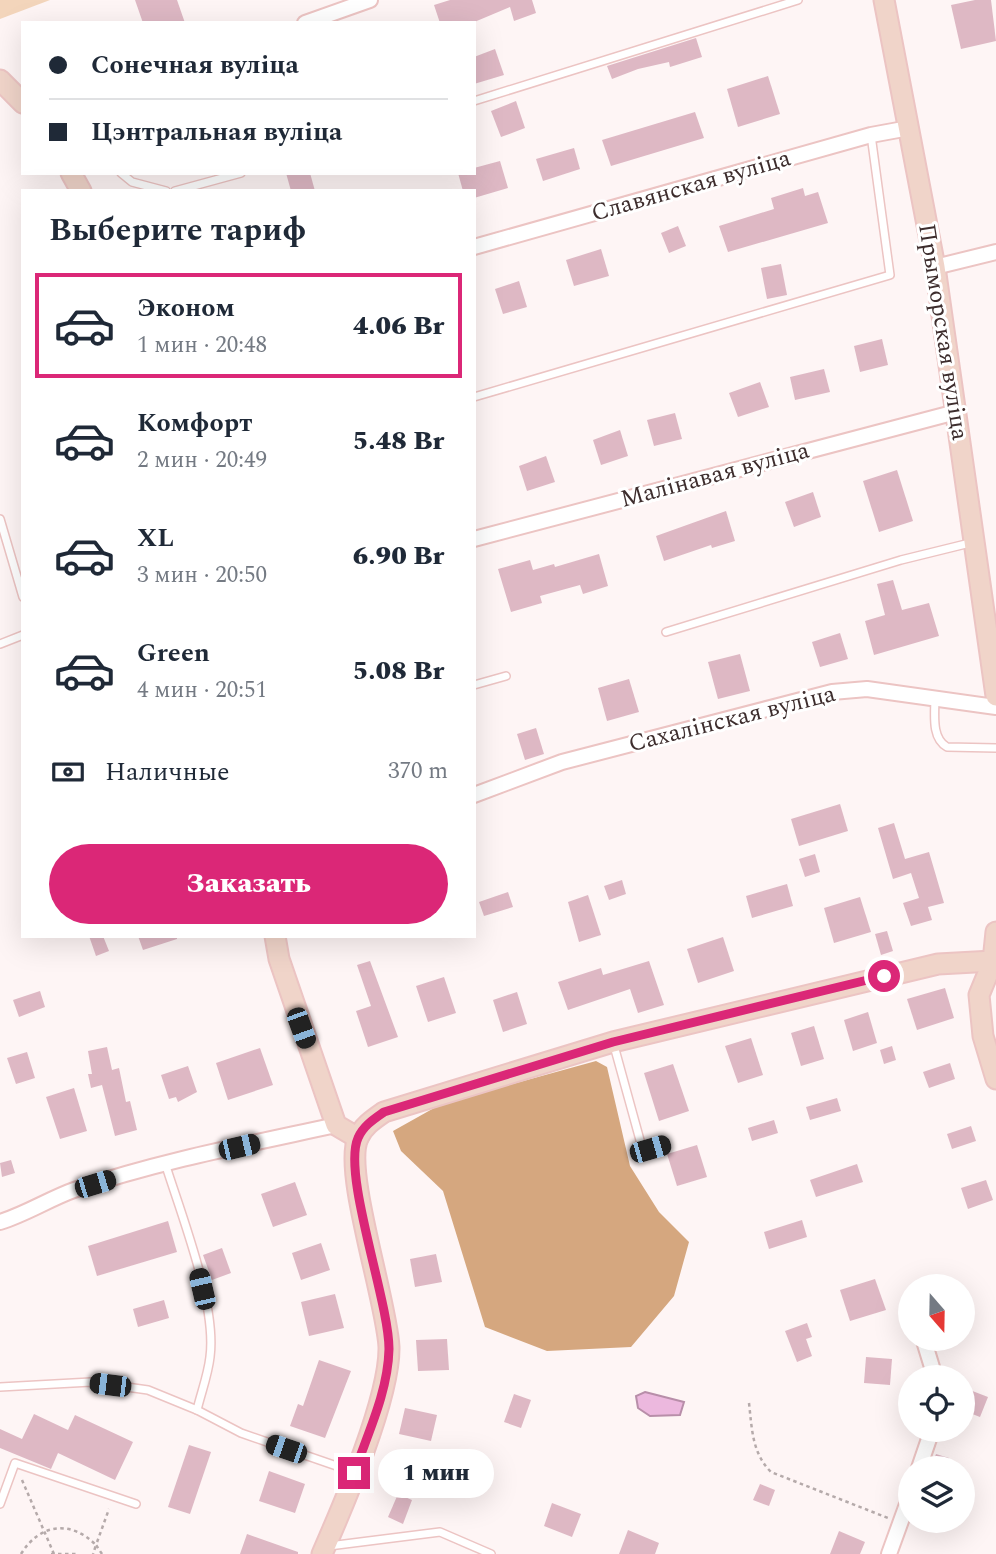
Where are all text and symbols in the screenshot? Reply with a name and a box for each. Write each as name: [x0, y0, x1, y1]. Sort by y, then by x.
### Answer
text: Сонечная вуліца: [91, 45, 299, 85]
text: Цэнтральная вуліца: [91, 112, 343, 152]
street label: Славянская вуліца: [587, 140, 795, 232]
text: Выберите тариф: [49, 206, 306, 255]
street label: Прыморская вуліца: [908, 221, 978, 443]
text: Эконом: [137, 288, 235, 328]
icon: car: [53, 294, 116, 357]
text: 4.06 Br: [353, 306, 444, 346]
text: 1 мин · 20:48: [137, 328, 267, 363]
text: Комфорт: [137, 403, 252, 443]
icon: car: [53, 409, 116, 472]
text: 5.48 Br: [353, 421, 444, 461]
street label: Малінавая вуліца: [616, 432, 814, 518]
text: 2 мин · 20:49: [137, 443, 267, 478]
text: XL: [137, 518, 174, 558]
icon: car: [53, 524, 116, 587]
text: 6.90 Br: [353, 536, 444, 576]
text: 3 мин · 20:50: [137, 558, 267, 593]
text: Green: [137, 633, 210, 673]
icon: car: [53, 639, 116, 702]
text: 5.08 Br: [353, 651, 444, 691]
text: 4 мин · 20:51: [137, 673, 267, 708]
street label: Сахалінская вуліца: [625, 676, 840, 762]
text: Наличные: [105, 752, 230, 792]
icon: cash: [49, 753, 87, 791]
text: 370 m: [388, 754, 448, 789]
button: Заказать: [49, 844, 448, 924]
route start: [868, 960, 900, 992]
car: [284, 1005, 319, 1051]
car: [217, 1132, 262, 1162]
car: [627, 1133, 674, 1165]
car: [72, 1168, 119, 1200]
car: [188, 1266, 217, 1312]
north arrow: [898, 1274, 975, 1351]
map controls: [898, 1274, 975, 1533]
button: locate: [898, 1365, 975, 1442]
car: [88, 1372, 133, 1398]
car: [263, 1432, 310, 1466]
callout: 1 мин: [378, 1448, 494, 1498]
text: 1 мин: [402, 1456, 470, 1491]
button: layers: [898, 1456, 975, 1533]
route end: [338, 1457, 370, 1489]

